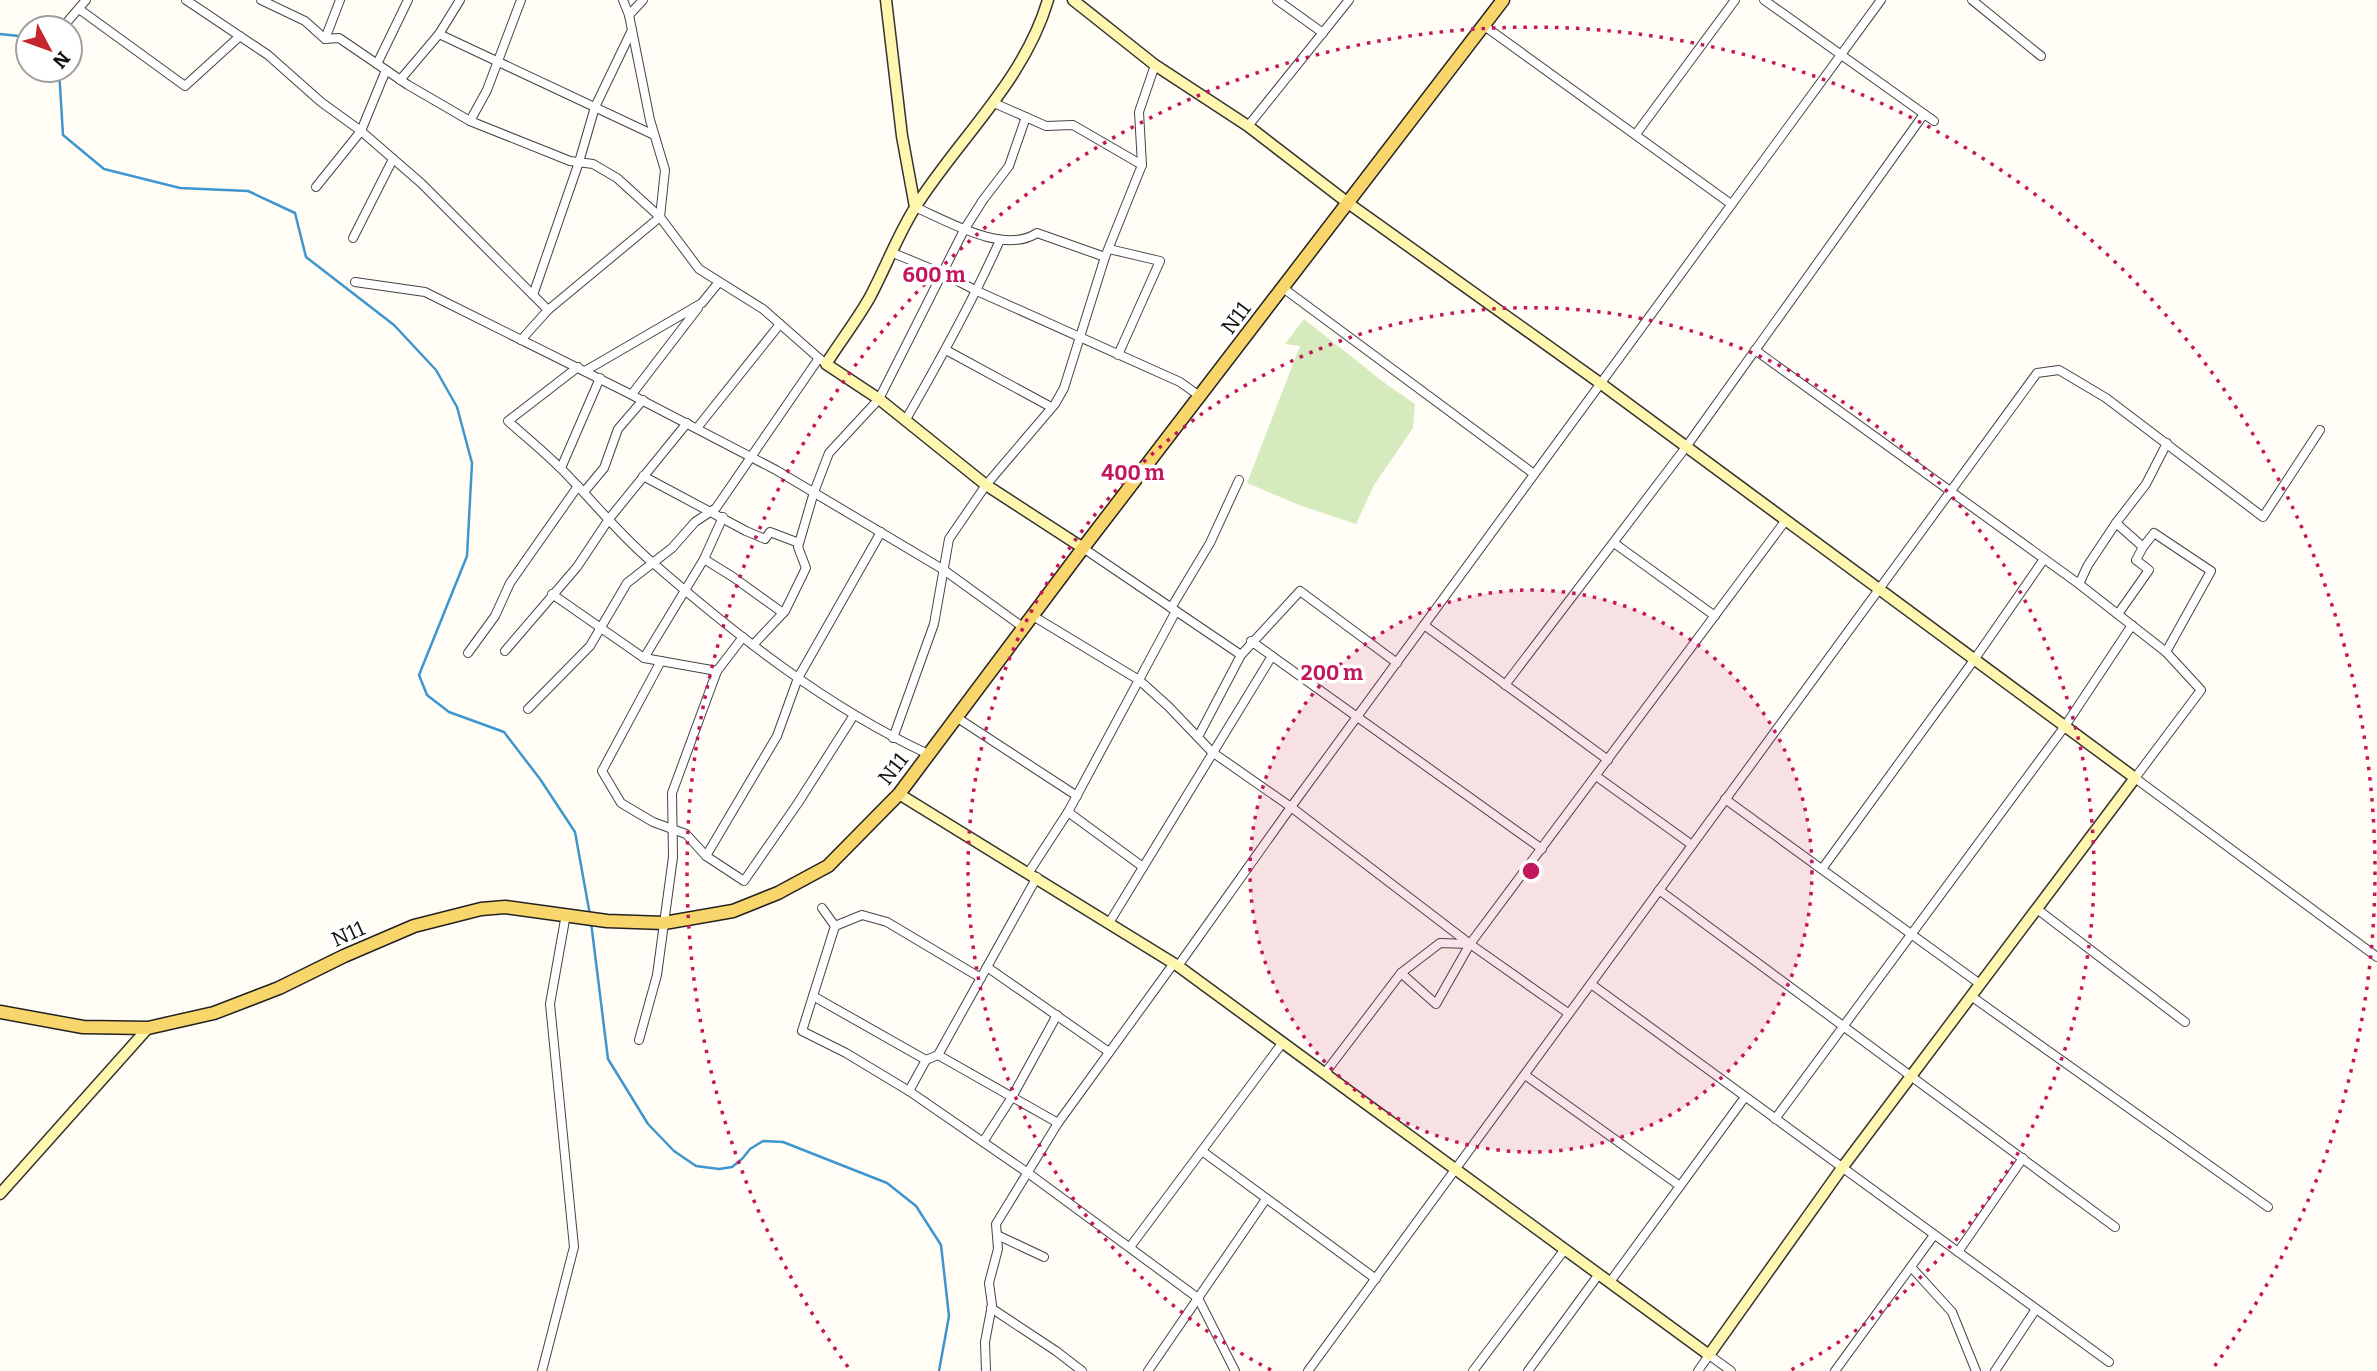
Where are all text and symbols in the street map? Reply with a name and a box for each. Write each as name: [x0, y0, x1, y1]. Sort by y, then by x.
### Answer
north arrow: [14, 14, 84, 84]
text: N: [48, 47, 75, 73]
text: 600 m: [903, 262, 965, 288]
street label: N11: [1215, 296, 1257, 339]
text: 400 m: [1101, 460, 1165, 486]
text: 200 m: [1301, 660, 1363, 686]
street label: N11: [872, 747, 914, 790]
centre of rings: [1519, 859, 1543, 883]
street label: N11: [327, 915, 369, 953]

